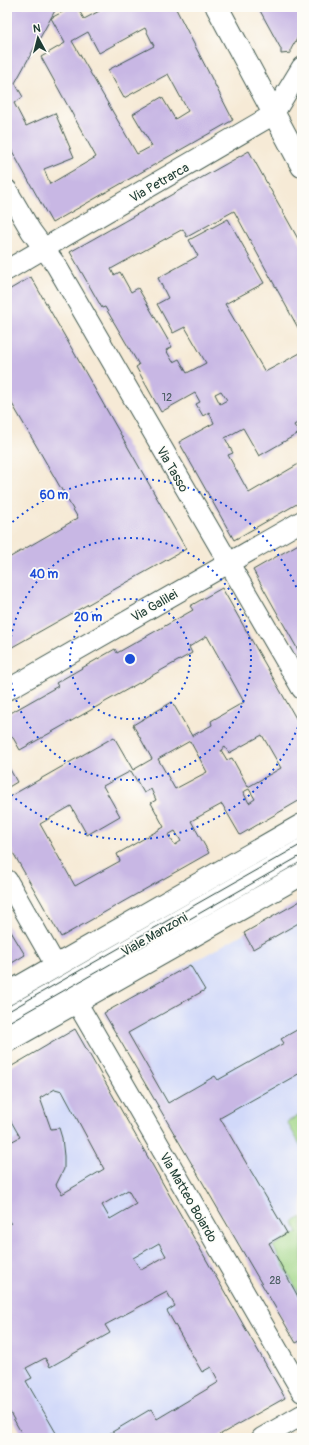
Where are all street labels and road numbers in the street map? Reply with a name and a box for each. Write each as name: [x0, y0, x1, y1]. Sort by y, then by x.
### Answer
street label: Via Petrarca: [127, 159, 192, 206]
street label: Via Tasso: [153, 444, 192, 495]
street label: Via Galilei: [128, 586, 181, 626]
street label: Viale Manzoni: [118, 909, 191, 960]
street label: Via Matteo Boiardo: [156, 1150, 220, 1245]

